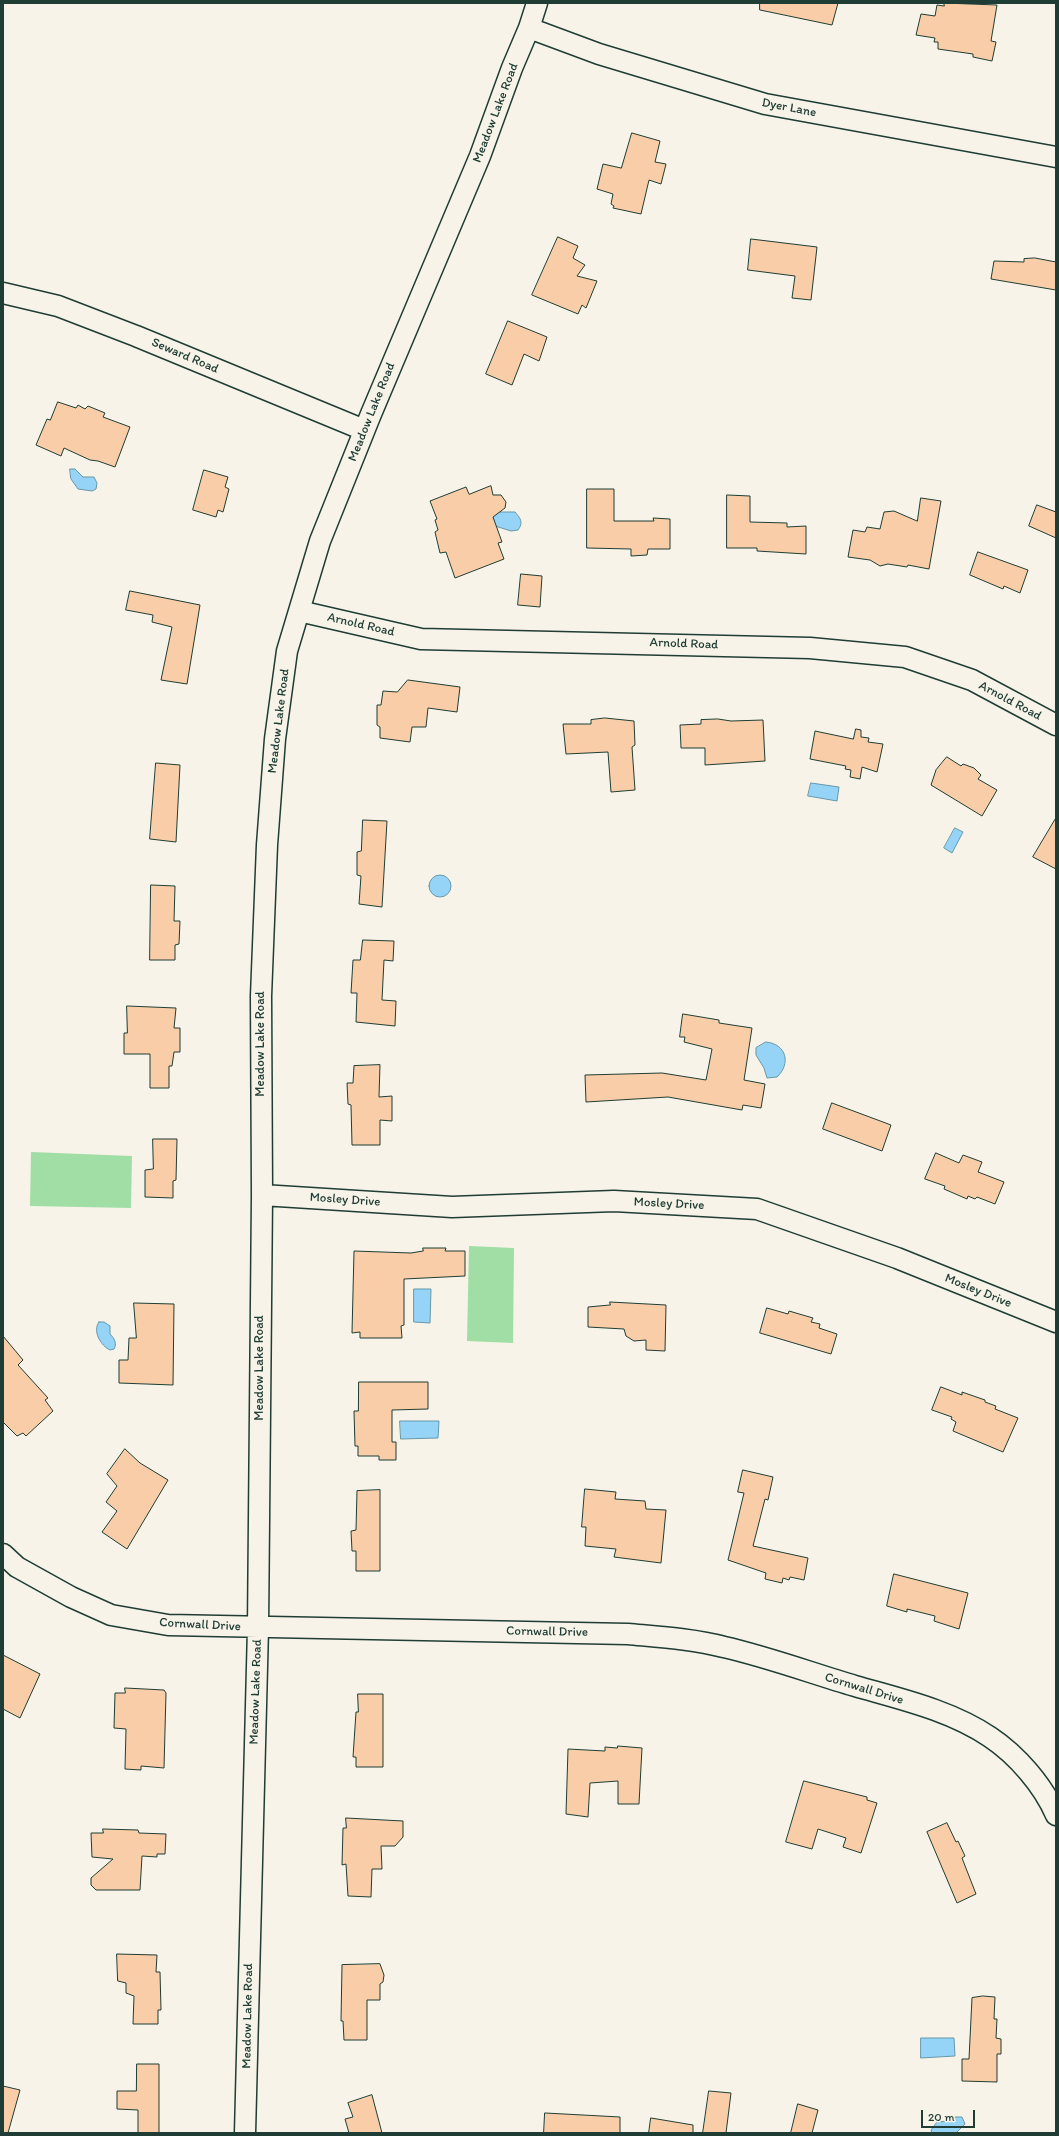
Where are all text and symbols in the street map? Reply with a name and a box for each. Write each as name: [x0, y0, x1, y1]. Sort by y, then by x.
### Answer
street label: Meadow Lake Road: [470, 61, 522, 165]
street label: Dyer Lane: [760, 95, 818, 121]
street label: Seward Road: [149, 335, 221, 377]
street label: Meadow Lake Road: [345, 360, 399, 464]
street label: Arnold Road: [326, 610, 396, 640]
street label: Arnold Road: [649, 635, 719, 653]
street label: Meadow Lake Road: [265, 668, 293, 774]
street label: Arnold Road: [976, 678, 1044, 724]
street label: Meadow Lake Road: [253, 991, 269, 1097]
street label: Mosley Drive: [309, 1190, 381, 1210]
street label: Mosley Drive: [633, 1194, 705, 1214]
street label: Mosley Drive: [942, 1270, 1014, 1312]
street label: Meadow Lake Road: [252, 1315, 268, 1421]
street label: Cornwall Drive: [159, 1615, 241, 1635]
street label: Cornwall Drive: [506, 1623, 588, 1641]
street label: Meadow Lake Road: [246, 1639, 266, 1745]
street label: Cornwall Drive: [823, 1670, 905, 1708]
street label: Meadow Lake Road: [239, 1963, 257, 2069]
scale bar: [923, 2102, 977, 2128]
text: 20 m: [928, 2110, 955, 2124]

